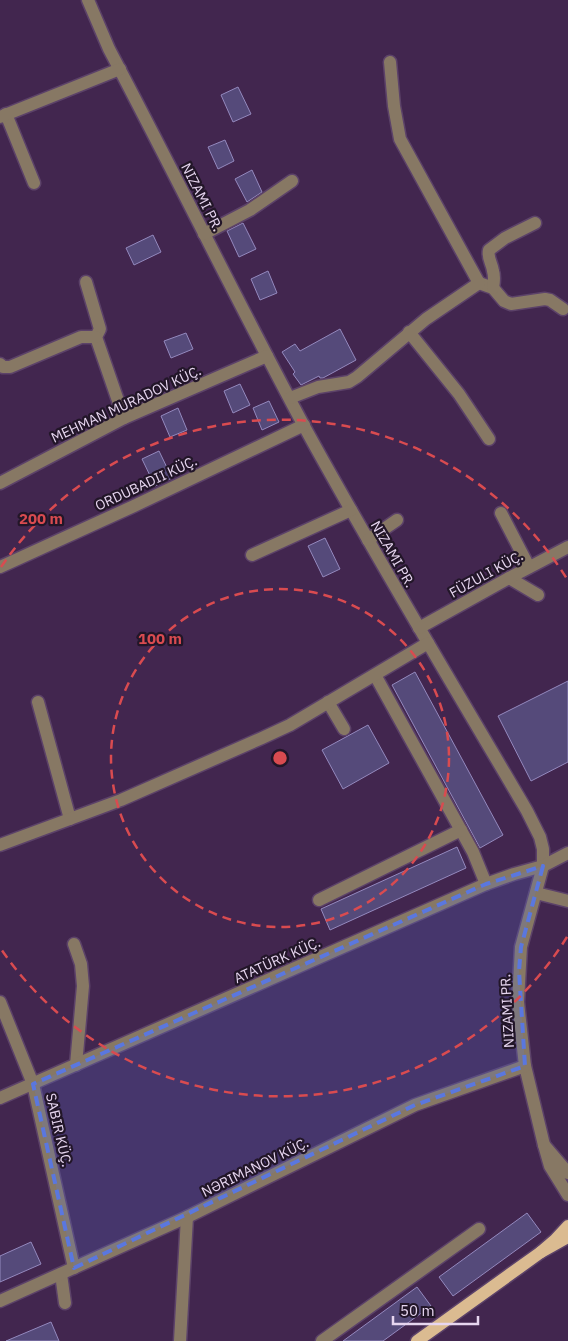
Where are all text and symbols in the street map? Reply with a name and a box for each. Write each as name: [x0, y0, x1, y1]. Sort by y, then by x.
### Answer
street label: NIZAMI PR.: [177, 160, 227, 234]
street label: MEHMAN MURADOV KÜÇ.: [48, 361, 204, 447]
street label: ORDUBADII KÜÇ.: [92, 451, 200, 515]
text: 200 m: [19, 509, 63, 528]
street label: NIZAMI PR.: [367, 517, 419, 591]
street label: FÜZULI KÜÇ.: [446, 546, 526, 602]
text: 100 m: [138, 629, 182, 648]
centre of rings: [271, 749, 289, 767]
street label: ATATÜRK KÜÇ.: [231, 933, 323, 987]
street label: NIZAMI PR.: [496, 974, 518, 1048]
street label: SABIR KÜÇ.: [42, 1091, 76, 1169]
street label: NƏRIMANOV KÜÇ.: [198, 1133, 312, 1201]
scale bar: [393, 1294, 478, 1326]
text: 50 m: [400, 1301, 435, 1320]

